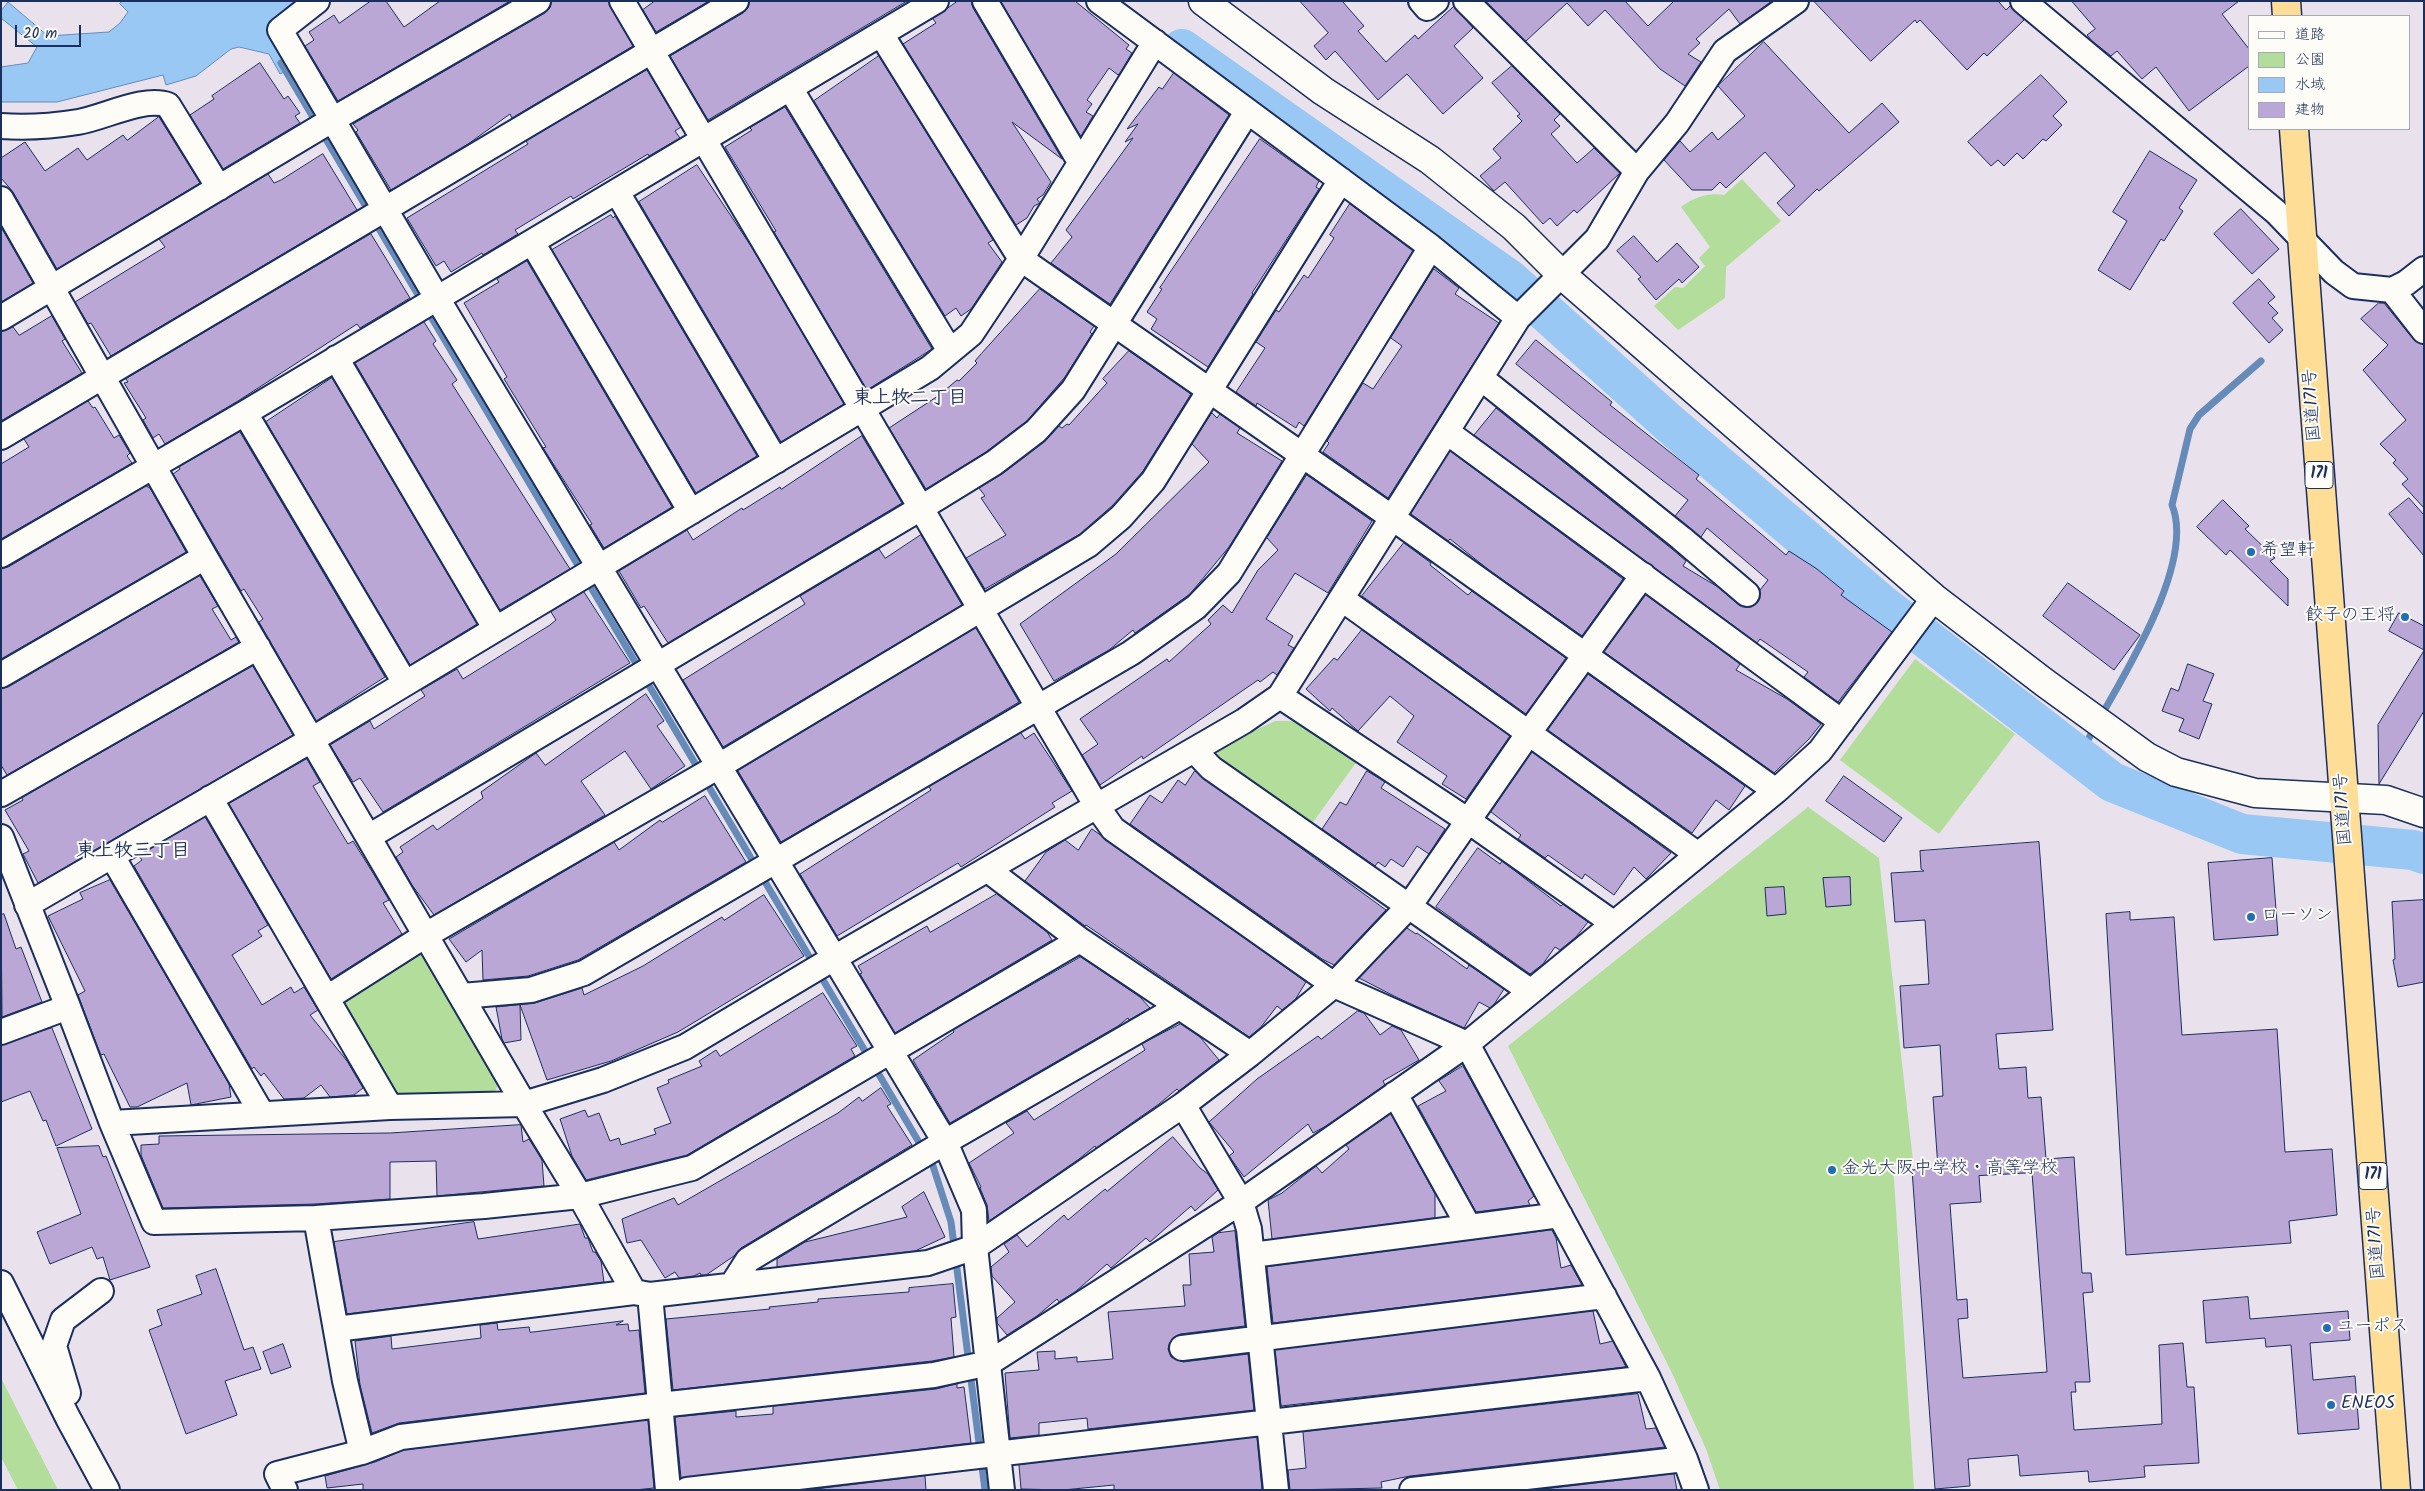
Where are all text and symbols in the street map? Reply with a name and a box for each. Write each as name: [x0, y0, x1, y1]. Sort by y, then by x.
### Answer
scale bar: [18, 15, 84, 47]
legend: [2248, 15, 2410, 130]
text: 20 m: [23, 22, 57, 46]
text: 道路: [2295, 23, 2325, 47]
text: 公園: [2295, 48, 2325, 72]
text: 水域: [2295, 73, 2325, 97]
text: 建物: [2295, 98, 2325, 122]
street label: 国道171号: [2301, 368, 2327, 442]
district label: 東上牧二丁目: [853, 389, 967, 411]
road number: 171: [2305, 462, 2333, 488]
place label: 希望軒: [2261, 541, 2315, 563]
marker: 希望軒: [2245, 546, 2257, 558]
place label: 餃子の王将: [2305, 606, 2395, 628]
marker: 餃子の王将: [2399, 611, 2411, 623]
street label: 国道171号: [2332, 772, 2358, 846]
district label: 東上牧三丁目: [76, 842, 190, 864]
place label: ローソン: [2261, 906, 2333, 928]
marker: ローソン: [2245, 911, 2257, 923]
place label: 金光大阪中学校・高等学校: [1842, 1159, 2058, 1181]
road number: 171: [2359, 1162, 2387, 1190]
marker: 金光大阪中学校・高等学校: [1826, 1164, 1838, 1176]
street label: 国道171号: [2365, 1206, 2391, 1280]
place label: ユーポス: [2337, 1317, 2408, 1339]
marker: ユーポス: [2321, 1322, 2333, 1334]
place label: ENEOS: [2341, 1394, 2395, 1416]
marker: ENEOS: [2325, 1399, 2337, 1411]

